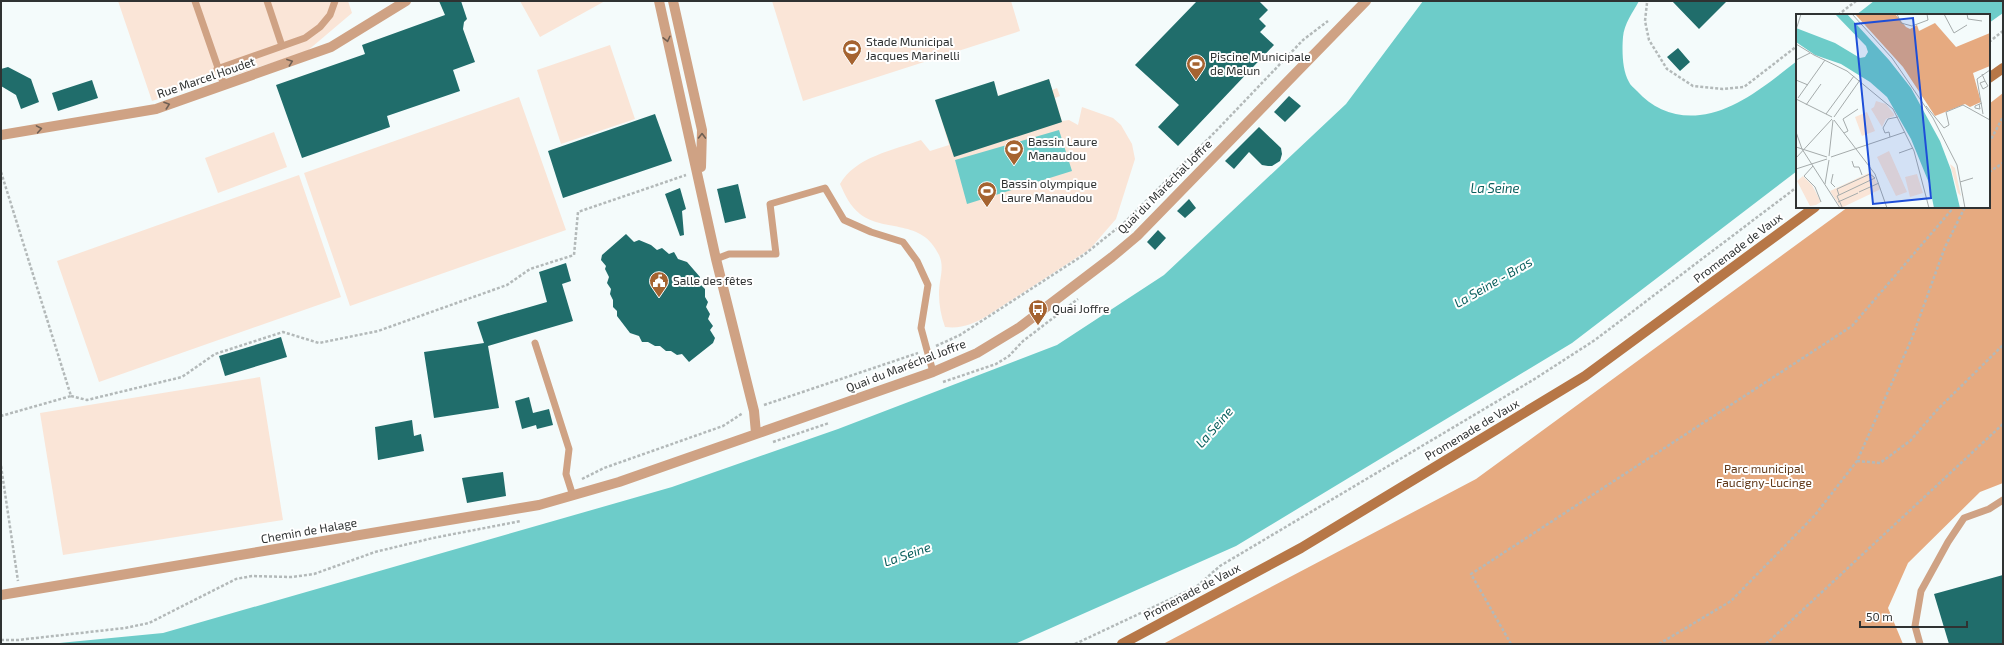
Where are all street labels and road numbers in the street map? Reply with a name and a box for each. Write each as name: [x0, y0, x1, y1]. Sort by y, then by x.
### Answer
street label: Rue Marcel Houdet: [155, 54, 257, 100]
street label: Quai du Maréchal Joffre: [1114, 136, 1215, 237]
street label: Promenade de Vaux: [1690, 209, 1785, 285]
street label: Quai du Maréchal Joffre: [844, 336, 968, 395]
street label: Promenade de Vaux: [1422, 395, 1522, 463]
street label: Chemin de Halage: [260, 515, 358, 545]
street label: Promenade de Vaux: [1141, 559, 1243, 623]

